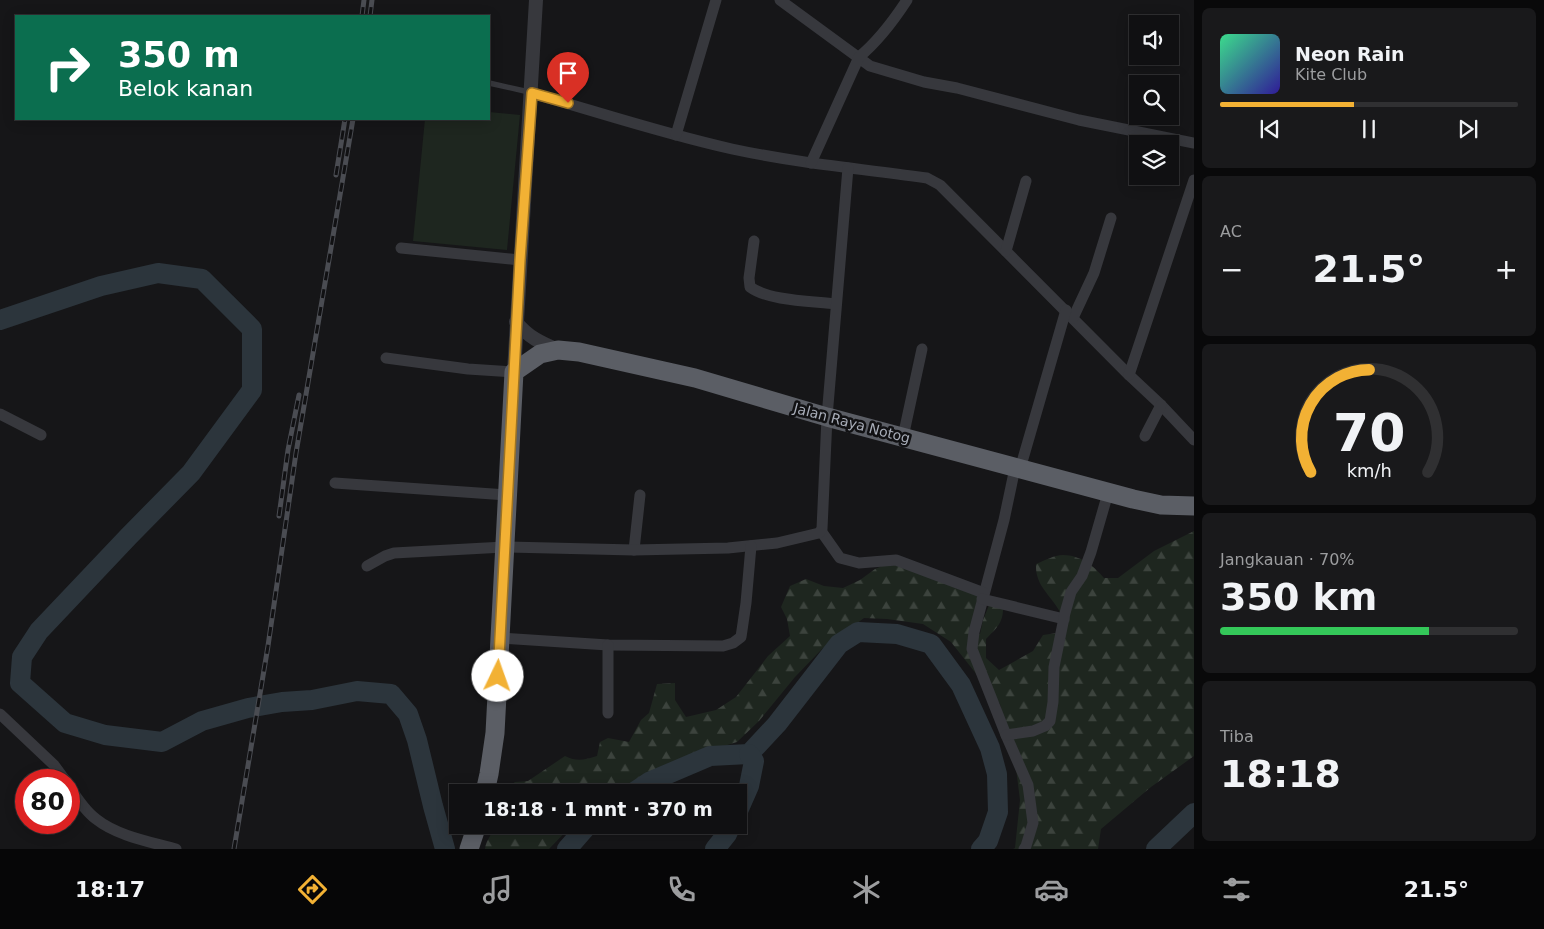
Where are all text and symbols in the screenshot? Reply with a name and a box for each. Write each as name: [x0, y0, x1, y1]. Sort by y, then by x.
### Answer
map controls: [1129, 15, 1179, 185]
button: sound: [1129, 15, 1179, 65]
icon: right: [35, 35, 100, 100]
text: 350 m: [118, 35, 240, 75]
text: Neon Rain: [1295, 43, 1404, 65]
pin: [547, 52, 589, 103]
icon: arrive: [554, 59, 582, 87]
text: Kite Club: [1295, 65, 1367, 84]
button: search: [1129, 75, 1179, 125]
text: Belok kanan: [118, 76, 253, 101]
icon: previous: [1256, 115, 1284, 143]
icon: pause: [1355, 115, 1383, 143]
icon: next: [1454, 115, 1482, 143]
button: layers: [1129, 135, 1179, 185]
text: AC: [1220, 222, 1242, 241]
text: 21.5°: [1313, 247, 1425, 291]
text: −: [1220, 253, 1243, 286]
text: +: [1495, 253, 1518, 286]
street label: Jalan Raya Notog: [791, 400, 912, 446]
text: 70: [1333, 403, 1405, 463]
text: km/h: [1346, 460, 1392, 481]
text: Jangkauan · 70%: [1220, 550, 1355, 569]
text: 350 km: [1220, 575, 1377, 619]
position arrow: [471, 649, 523, 701]
text: Tiba: [1220, 727, 1254, 746]
text: 18:18: [1220, 752, 1341, 796]
speed limit sign: 80: [15, 769, 80, 834]
text: 18:18 · 1 mnt · 370 m: [483, 798, 713, 820]
icon: directions: [295, 872, 330, 907]
icon: music: [480, 872, 515, 907]
icon: phone: [664, 872, 699, 907]
icon: climate: [849, 872, 884, 907]
icon: car: [1034, 872, 1069, 907]
icon: filters: [1219, 872, 1254, 907]
text: 18:17: [75, 877, 145, 902]
text: 21.5°: [1404, 877, 1469, 902]

